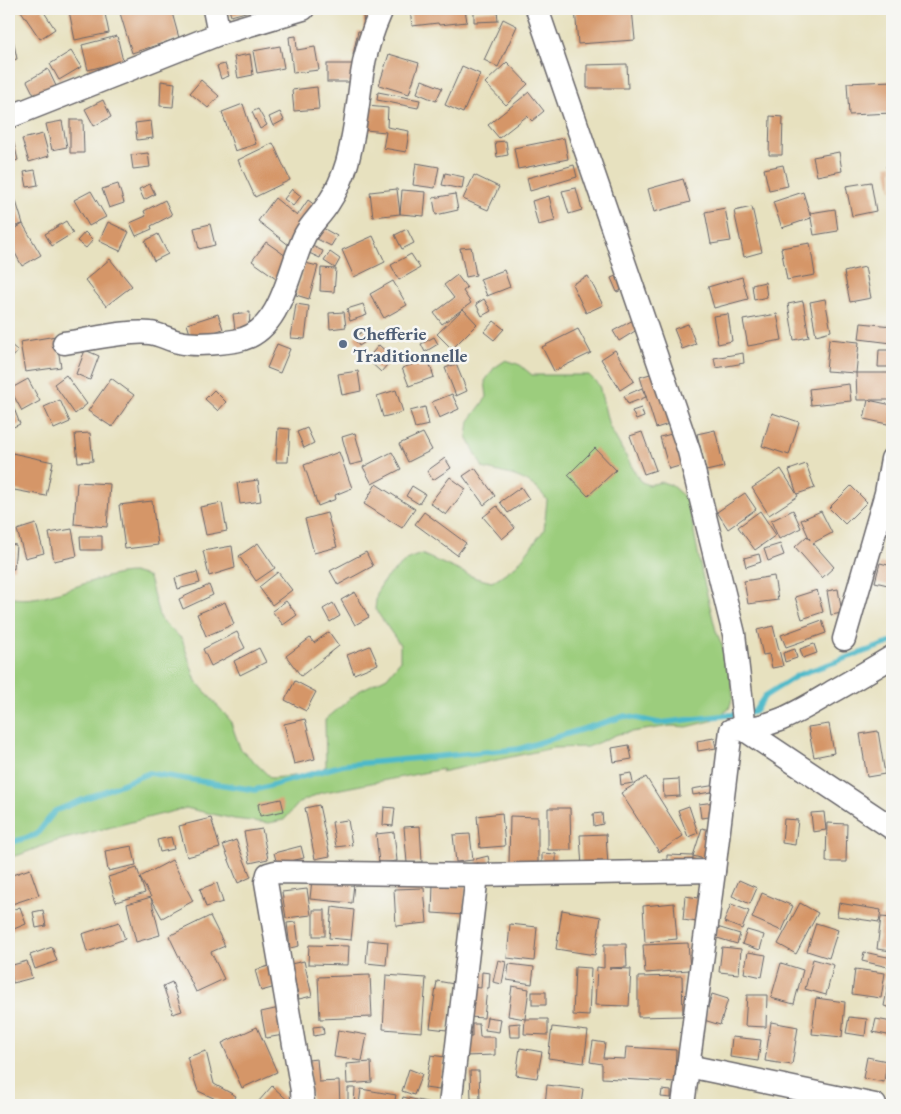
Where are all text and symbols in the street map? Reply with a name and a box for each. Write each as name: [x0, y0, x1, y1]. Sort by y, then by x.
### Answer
place label: Chefferie Traditionnelle: [353, 321, 468, 368]
marker: Chefferie Traditionnelle: [337, 338, 349, 350]

